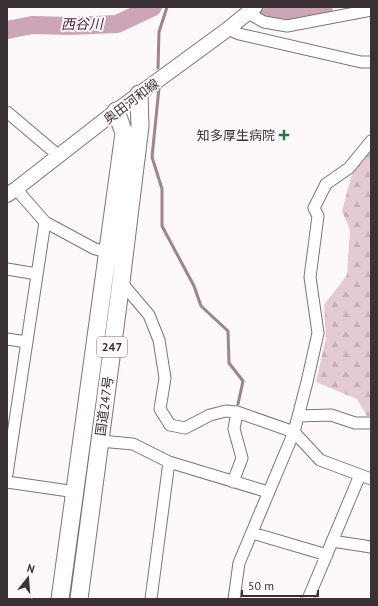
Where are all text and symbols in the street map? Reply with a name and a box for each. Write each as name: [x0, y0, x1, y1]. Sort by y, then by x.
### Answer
water label: 西谷川: [61, 15, 105, 33]
street label: 奥田河和線: [100, 75, 162, 128]
place label: 知多厚生病院: [197, 127, 275, 144]
marker: 知多厚生病院: [278, 129, 290, 141]
road number: 247: [97, 337, 127, 357]
street label: 国道247号: [92, 375, 117, 437]
north arrow: [8, 558, 48, 598]
text: N: [25, 561, 36, 576]
scale bar: [242, 572, 318, 598]
text: 50 m: [248, 578, 274, 593]

